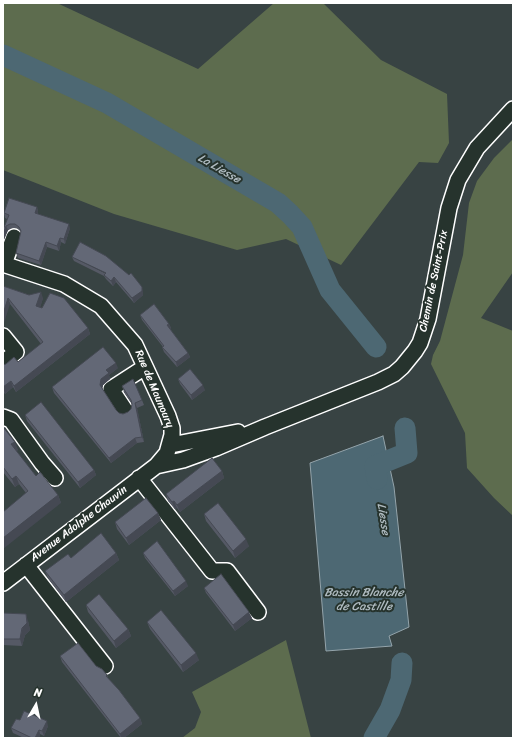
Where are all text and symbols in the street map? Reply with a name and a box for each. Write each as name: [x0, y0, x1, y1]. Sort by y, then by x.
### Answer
water label: La Liesse: [195, 151, 243, 187]
street label: Chemin de Saint-Prix: [417, 229, 451, 333]
street label: Rue de Maunoury: [132, 348, 176, 430]
street label: Avenue Adolphe Chauvin: [28, 483, 130, 565]
water label: Liesse: [373, 502, 393, 536]
water label: Bassin Blanche de Castille: [324, 586, 404, 614]
text: N: [33, 683, 43, 703]
north arrow: [16, 685, 56, 725]

